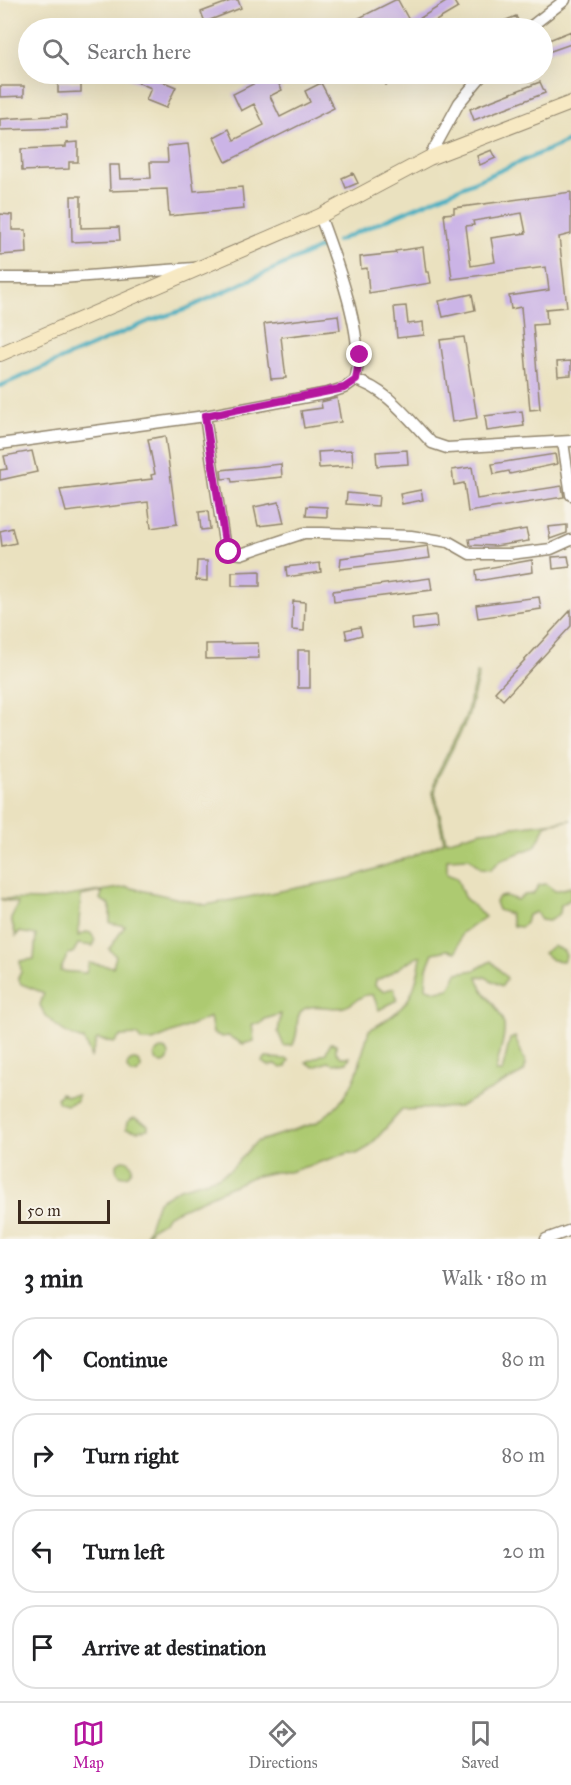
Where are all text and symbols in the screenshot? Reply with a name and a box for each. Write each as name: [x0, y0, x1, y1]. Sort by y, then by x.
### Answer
search box: [18, 18, 553, 84]
icon: search: [39, 35, 72, 68]
text: Search here: [87, 38, 191, 65]
route end: [346, 341, 372, 367]
route start: [215, 538, 241, 564]
scale bar: [18, 1197, 110, 1224]
text: 50 m: [27, 1201, 61, 1220]
text: 3 min: [24, 1262, 83, 1294]
text: Walk · 180 m: [442, 1266, 547, 1290]
icon: ahead: [26, 1343, 59, 1376]
text: Continue: [83, 1346, 168, 1373]
text: 80 m: [502, 1347, 545, 1371]
icon: right: [26, 1439, 59, 1472]
text: Turn right: [83, 1442, 179, 1469]
text: 80 m: [502, 1443, 545, 1467]
icon: left: [26, 1535, 59, 1568]
text: Turn left: [83, 1538, 165, 1565]
text: 20 m: [502, 1539, 545, 1563]
icon: arrive: [26, 1631, 59, 1664]
text: Arrive at destination: [83, 1634, 266, 1661]
tab: Map: [72, 1717, 105, 1772]
tab: Directions: [249, 1717, 317, 1772]
tab: Saved: [461, 1717, 499, 1772]

